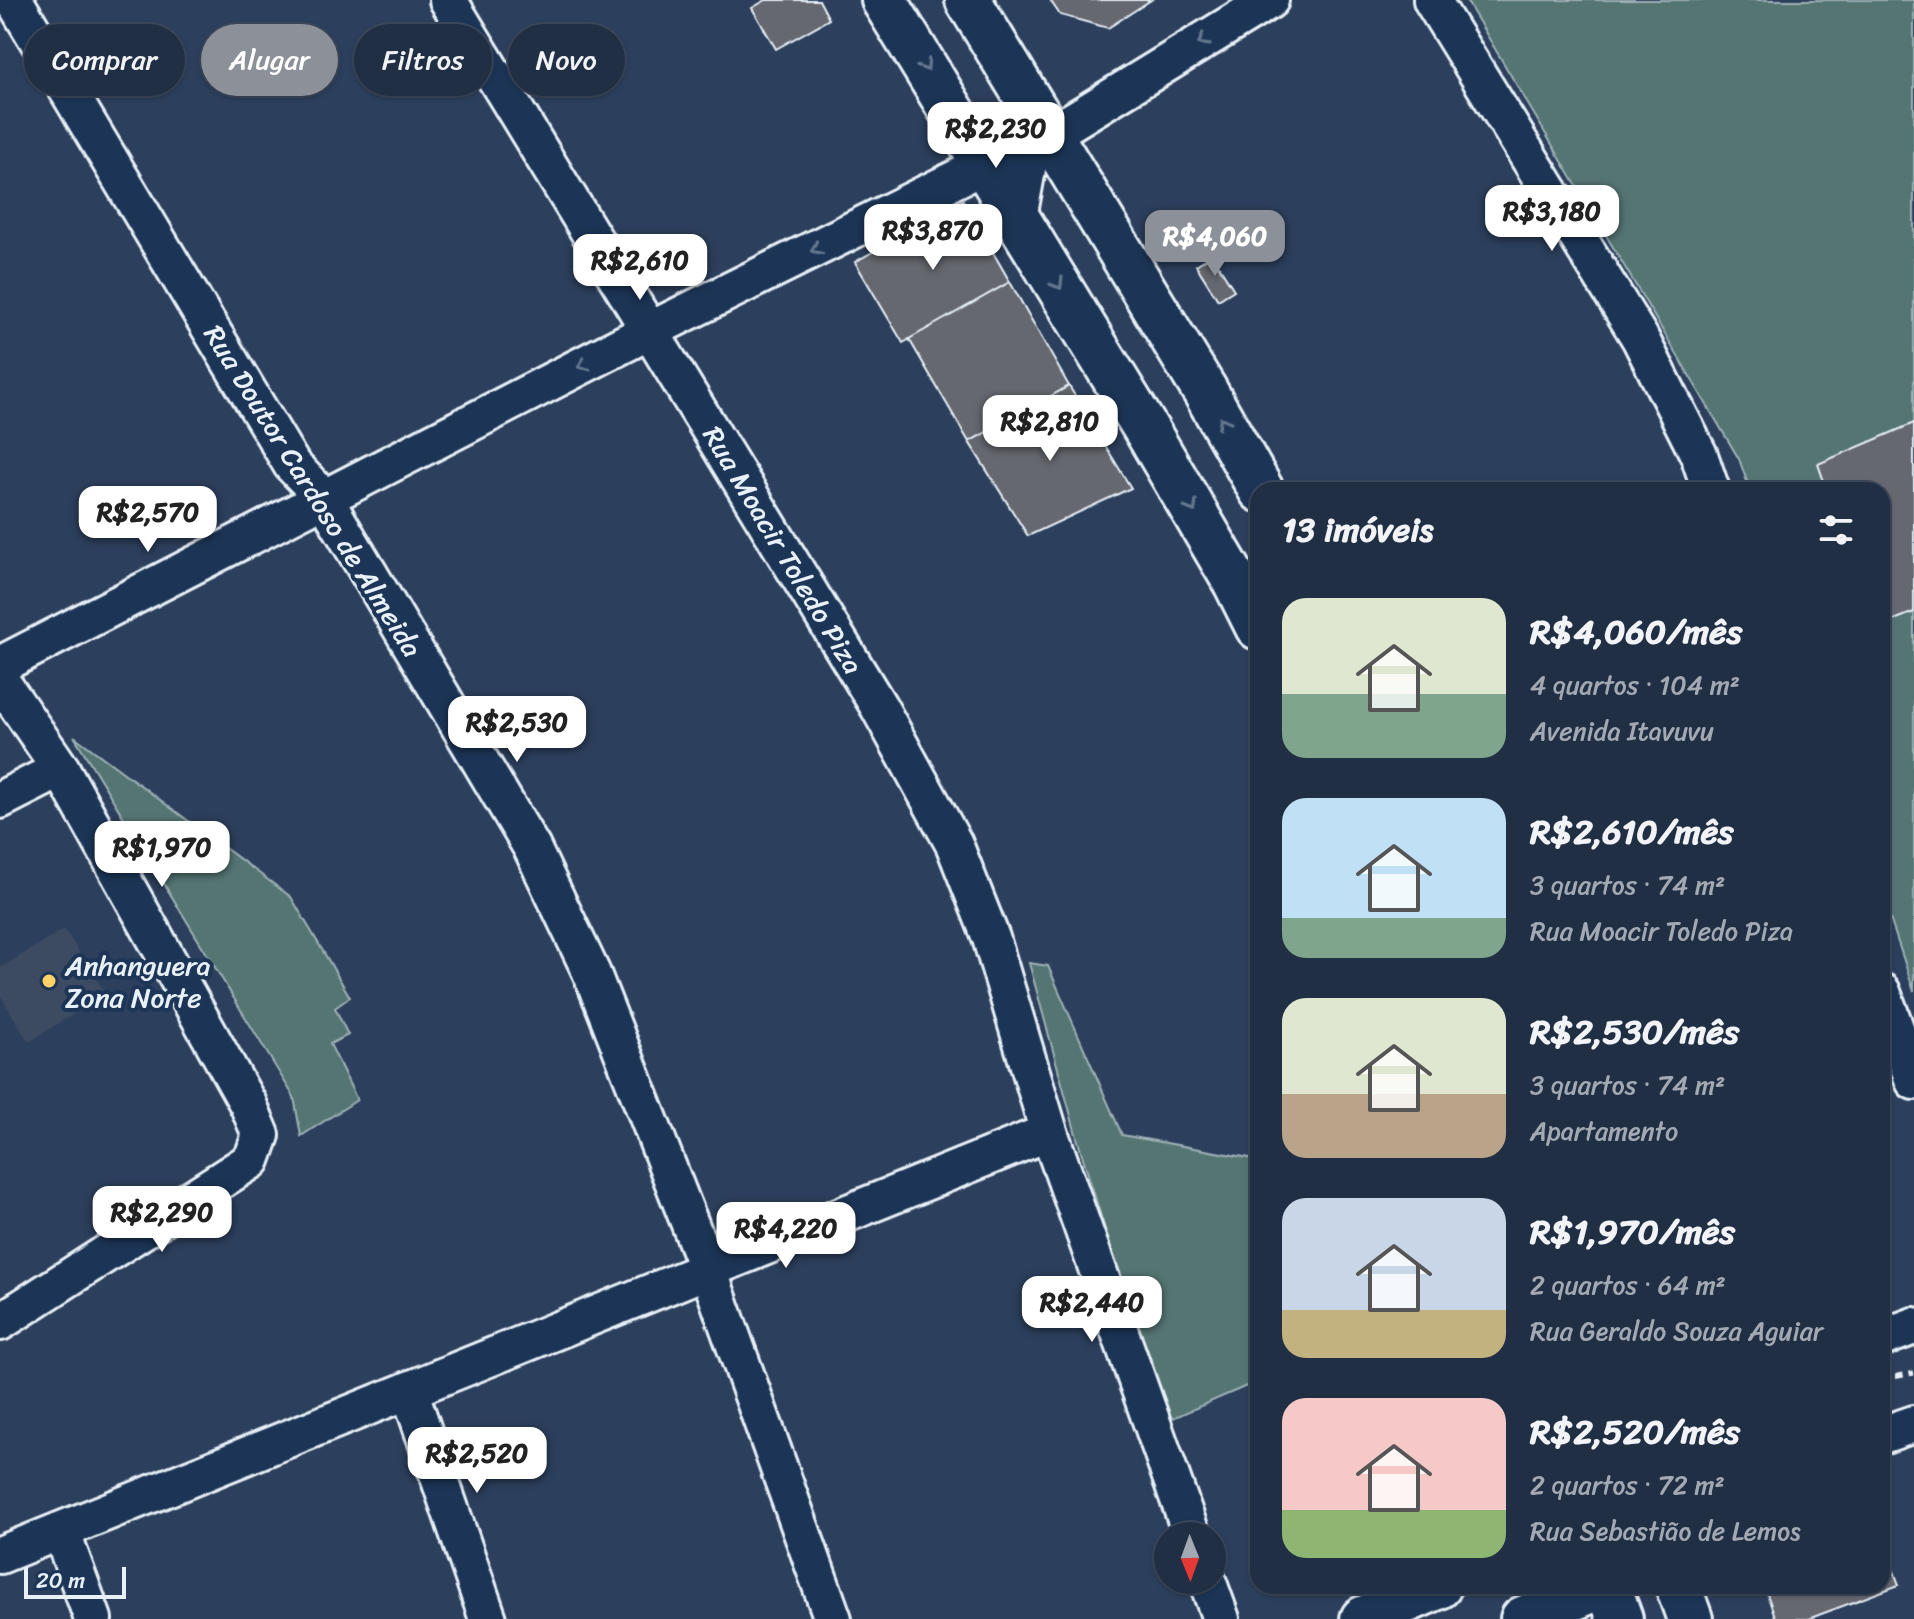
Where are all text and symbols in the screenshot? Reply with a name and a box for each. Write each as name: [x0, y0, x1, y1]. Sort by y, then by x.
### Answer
chip: Comprar: [24, 24, 185, 96]
chip: Alugar: [201, 24, 338, 96]
chip: Filtros: [354, 24, 492, 96]
chip: Novo: [508, 24, 625, 96]
one-way arrow: [1197, 31, 1212, 46]
one-way arrow: [916, 57, 931, 72]
pin: R$2,230: [922, 102, 1070, 170]
text: R$2,230: [946, 105, 1046, 151]
pin: R$3,180: [1478, 185, 1626, 253]
text: R$3,180: [1503, 188, 1601, 234]
pin: R$3,870: [859, 204, 1007, 272]
text: R$3,870: [882, 207, 984, 253]
pin: R$4,060: [1141, 210, 1289, 278]
text: R$4,060: [1163, 213, 1267, 259]
pin: R$2,610: [566, 234, 714, 302]
text: R$2,610: [591, 237, 689, 283]
one-way arrow: [809, 239, 824, 254]
one-way arrow: [1049, 275, 1064, 290]
street label: Rua Doutor Cardoso de Almeida: [190, 315, 436, 667]
one-way arrow: [577, 355, 592, 371]
pin: R$2,810: [976, 395, 1124, 463]
text: R$2,810: [1001, 398, 1099, 444]
street label: Rua Moacir Toledo Piza: [689, 416, 877, 684]
one-way arrow: [1217, 416, 1232, 430]
pin: R$2,570: [74, 486, 222, 554]
text: R$2,570: [97, 489, 199, 535]
one-way arrow: [1182, 498, 1198, 513]
text: 13 imóveis: [1282, 500, 1433, 560]
icon: filters: [1814, 508, 1858, 552]
text: R$4,060/mês: [1530, 602, 1742, 662]
icon: home: [1346, 630, 1442, 726]
text: 4 quartos · 104 m²: [1530, 662, 1740, 708]
pin: R$2,530: [443, 696, 591, 764]
text: R$2,530: [466, 699, 568, 745]
text: Avenida Itavuvu: [1530, 708, 1714, 754]
text: R$2,610/mês: [1530, 802, 1734, 862]
pin: R$1,970: [88, 821, 236, 889]
text: R$1,970: [113, 824, 211, 870]
icon: home: [1346, 830, 1442, 926]
text: 3 quartos · 74 m²: [1530, 862, 1725, 908]
text: Rua Moacir Toledo Piza: [1530, 908, 1793, 954]
place label: Anhanguera Zona Norte: [64, 941, 211, 1022]
marker: Anhanguera Zona Norte: [40, 972, 58, 990]
text: R$2,530/mês: [1530, 1002, 1739, 1062]
icon: home: [1346, 1030, 1442, 1126]
text: 3 quartos · 74 m²: [1530, 1062, 1725, 1108]
text: Apartamento: [1530, 1108, 1678, 1154]
pin: R$2,290: [88, 1186, 236, 1254]
text: R$2,290: [111, 1189, 213, 1235]
pin: R$4,220: [712, 1202, 860, 1270]
text: R$1,970/mês: [1530, 1202, 1735, 1262]
text: R$4,220: [735, 1205, 837, 1251]
icon: home: [1346, 1230, 1442, 1326]
text: 2 quartos · 64 m²: [1530, 1262, 1726, 1308]
pin: R$2,440: [1018, 1276, 1166, 1344]
text: R$2,440: [1040, 1279, 1144, 1325]
text: Rua Geraldo Souza Aguiar: [1530, 1308, 1823, 1354]
text: R$2,520/mês: [1530, 1402, 1740, 1462]
pin: R$2,520: [403, 1427, 551, 1495]
text: R$2,520: [426, 1430, 528, 1476]
icon: home: [1346, 1430, 1442, 1526]
text: 2 quartos · 72 m²: [1530, 1462, 1725, 1508]
text: Rua Sebastião de Lemos: [1530, 1508, 1801, 1554]
north arrow: [1154, 1522, 1226, 1594]
map controls: [1154, 1522, 1226, 1594]
text: 20 m: [36, 1561, 85, 1600]
scale bar: [24, 1563, 126, 1599]

